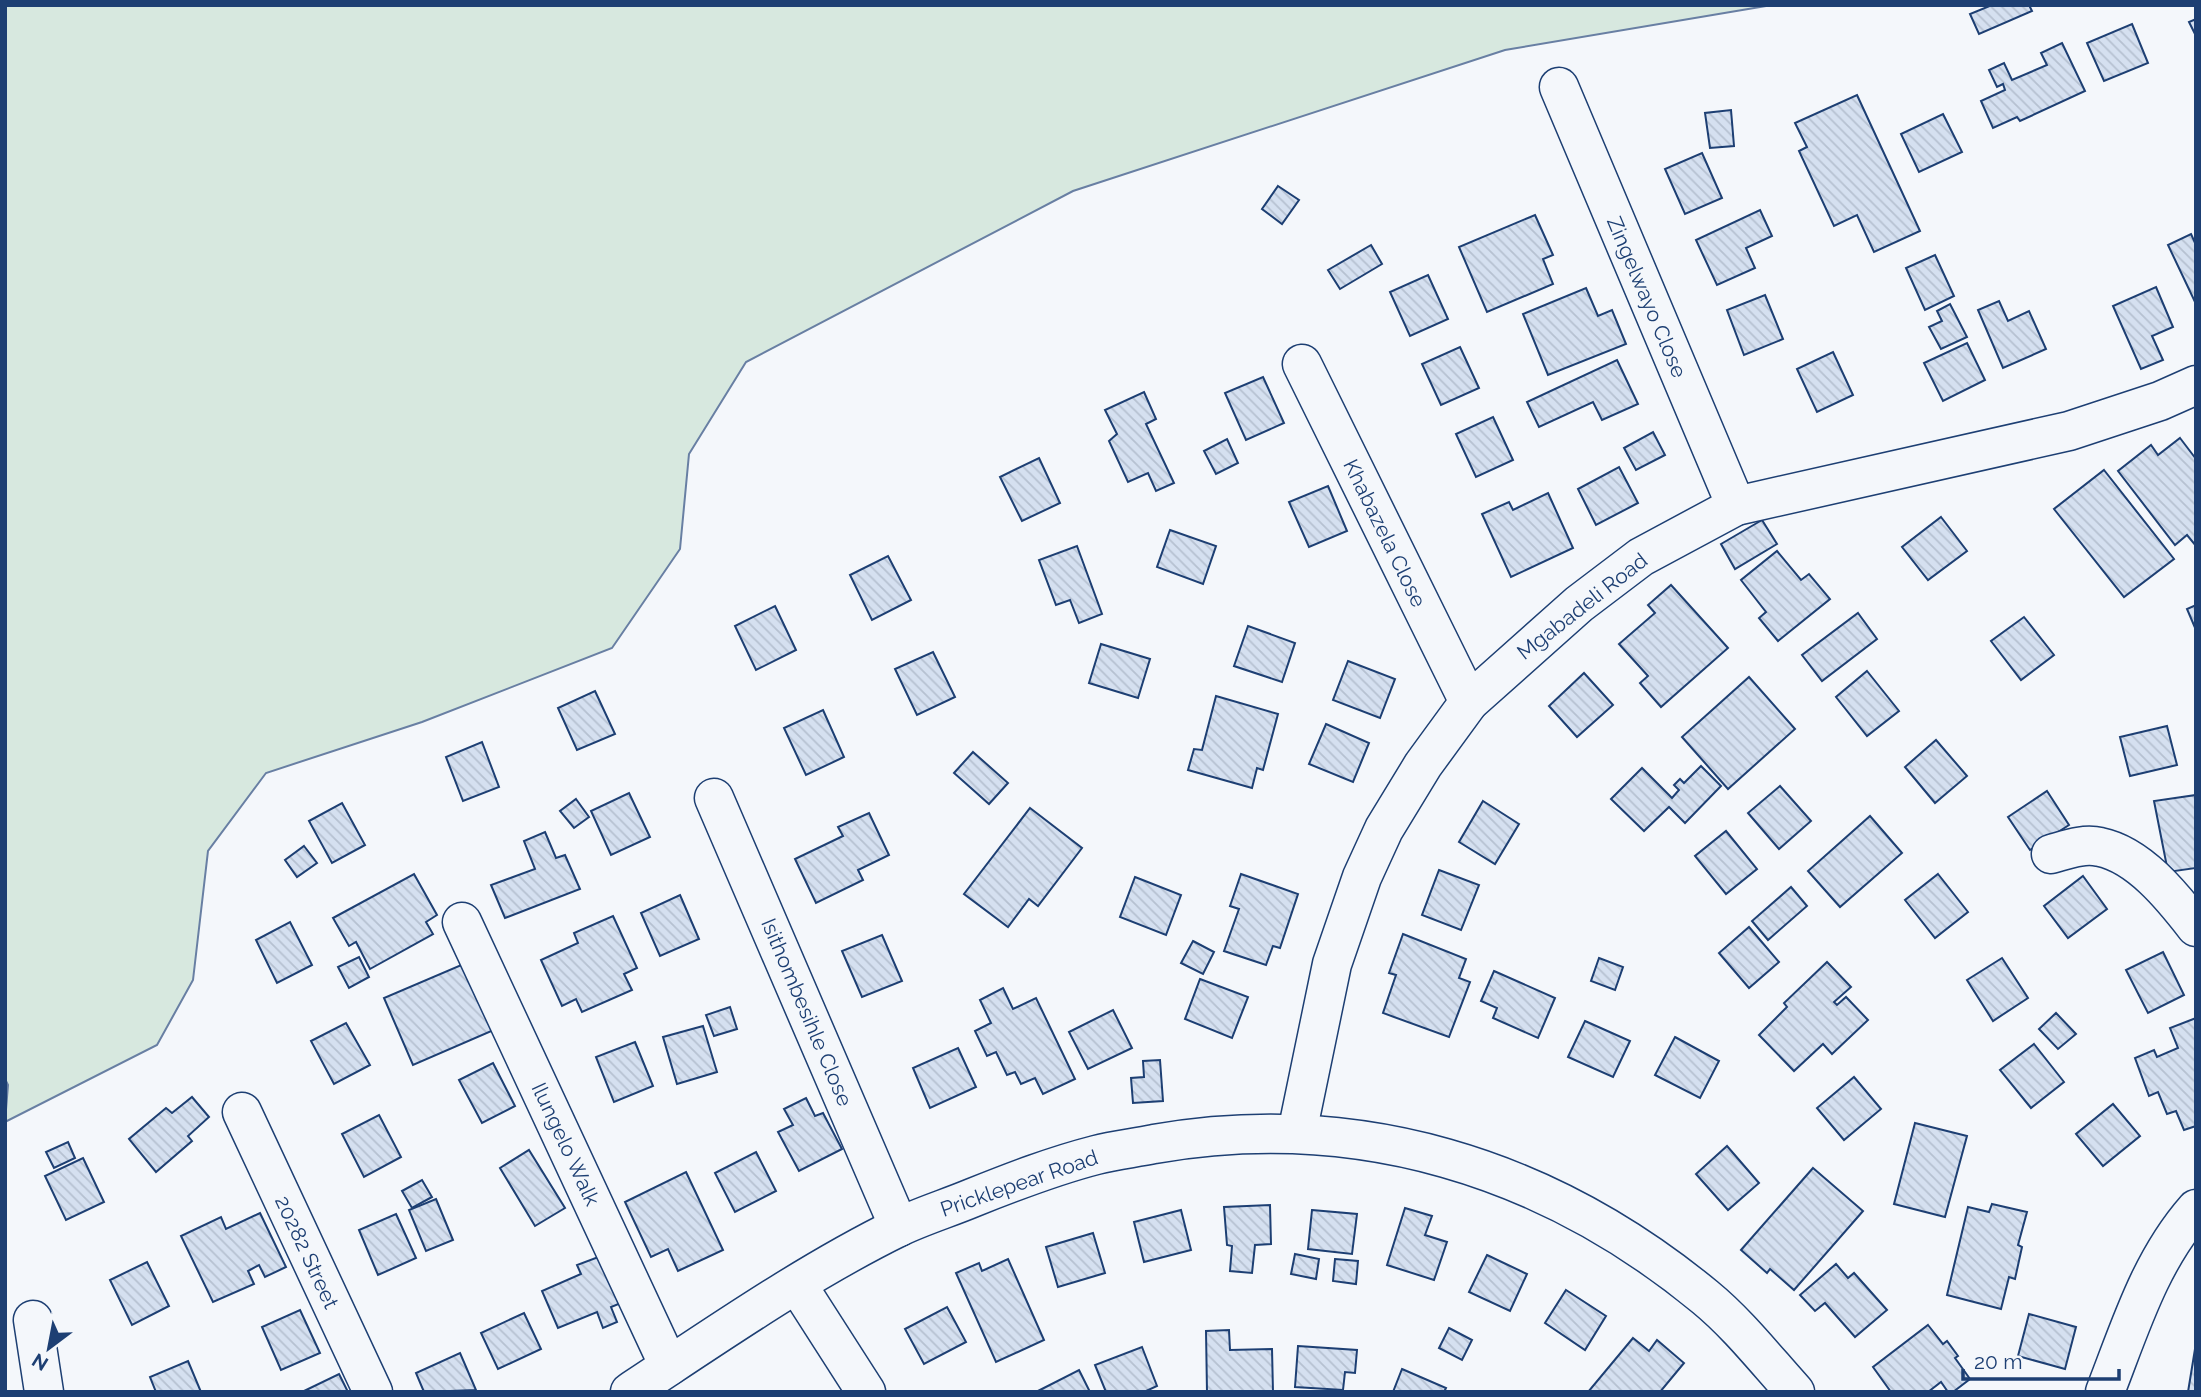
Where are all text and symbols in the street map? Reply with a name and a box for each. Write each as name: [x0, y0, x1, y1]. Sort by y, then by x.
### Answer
street label: Zingelwayo Close: [1602, 213, 1692, 381]
street label: Khabazela Close: [1338, 455, 1432, 611]
street label: Mgabadeli Road: [1512, 547, 1652, 665]
street label: Isithombesihle Close: [756, 914, 858, 1110]
street label: Ilungelo Walk: [527, 1078, 605, 1210]
street label: Pricklepear Road: [937, 1144, 1101, 1222]
street label: 20282 Street: [270, 1192, 344, 1312]
north arrow: [14, 1313, 84, 1383]
scale bar: [1963, 1338, 2119, 1382]
text: N: [28, 1349, 52, 1376]
text: 20 m: [1974, 1349, 2022, 1374]

